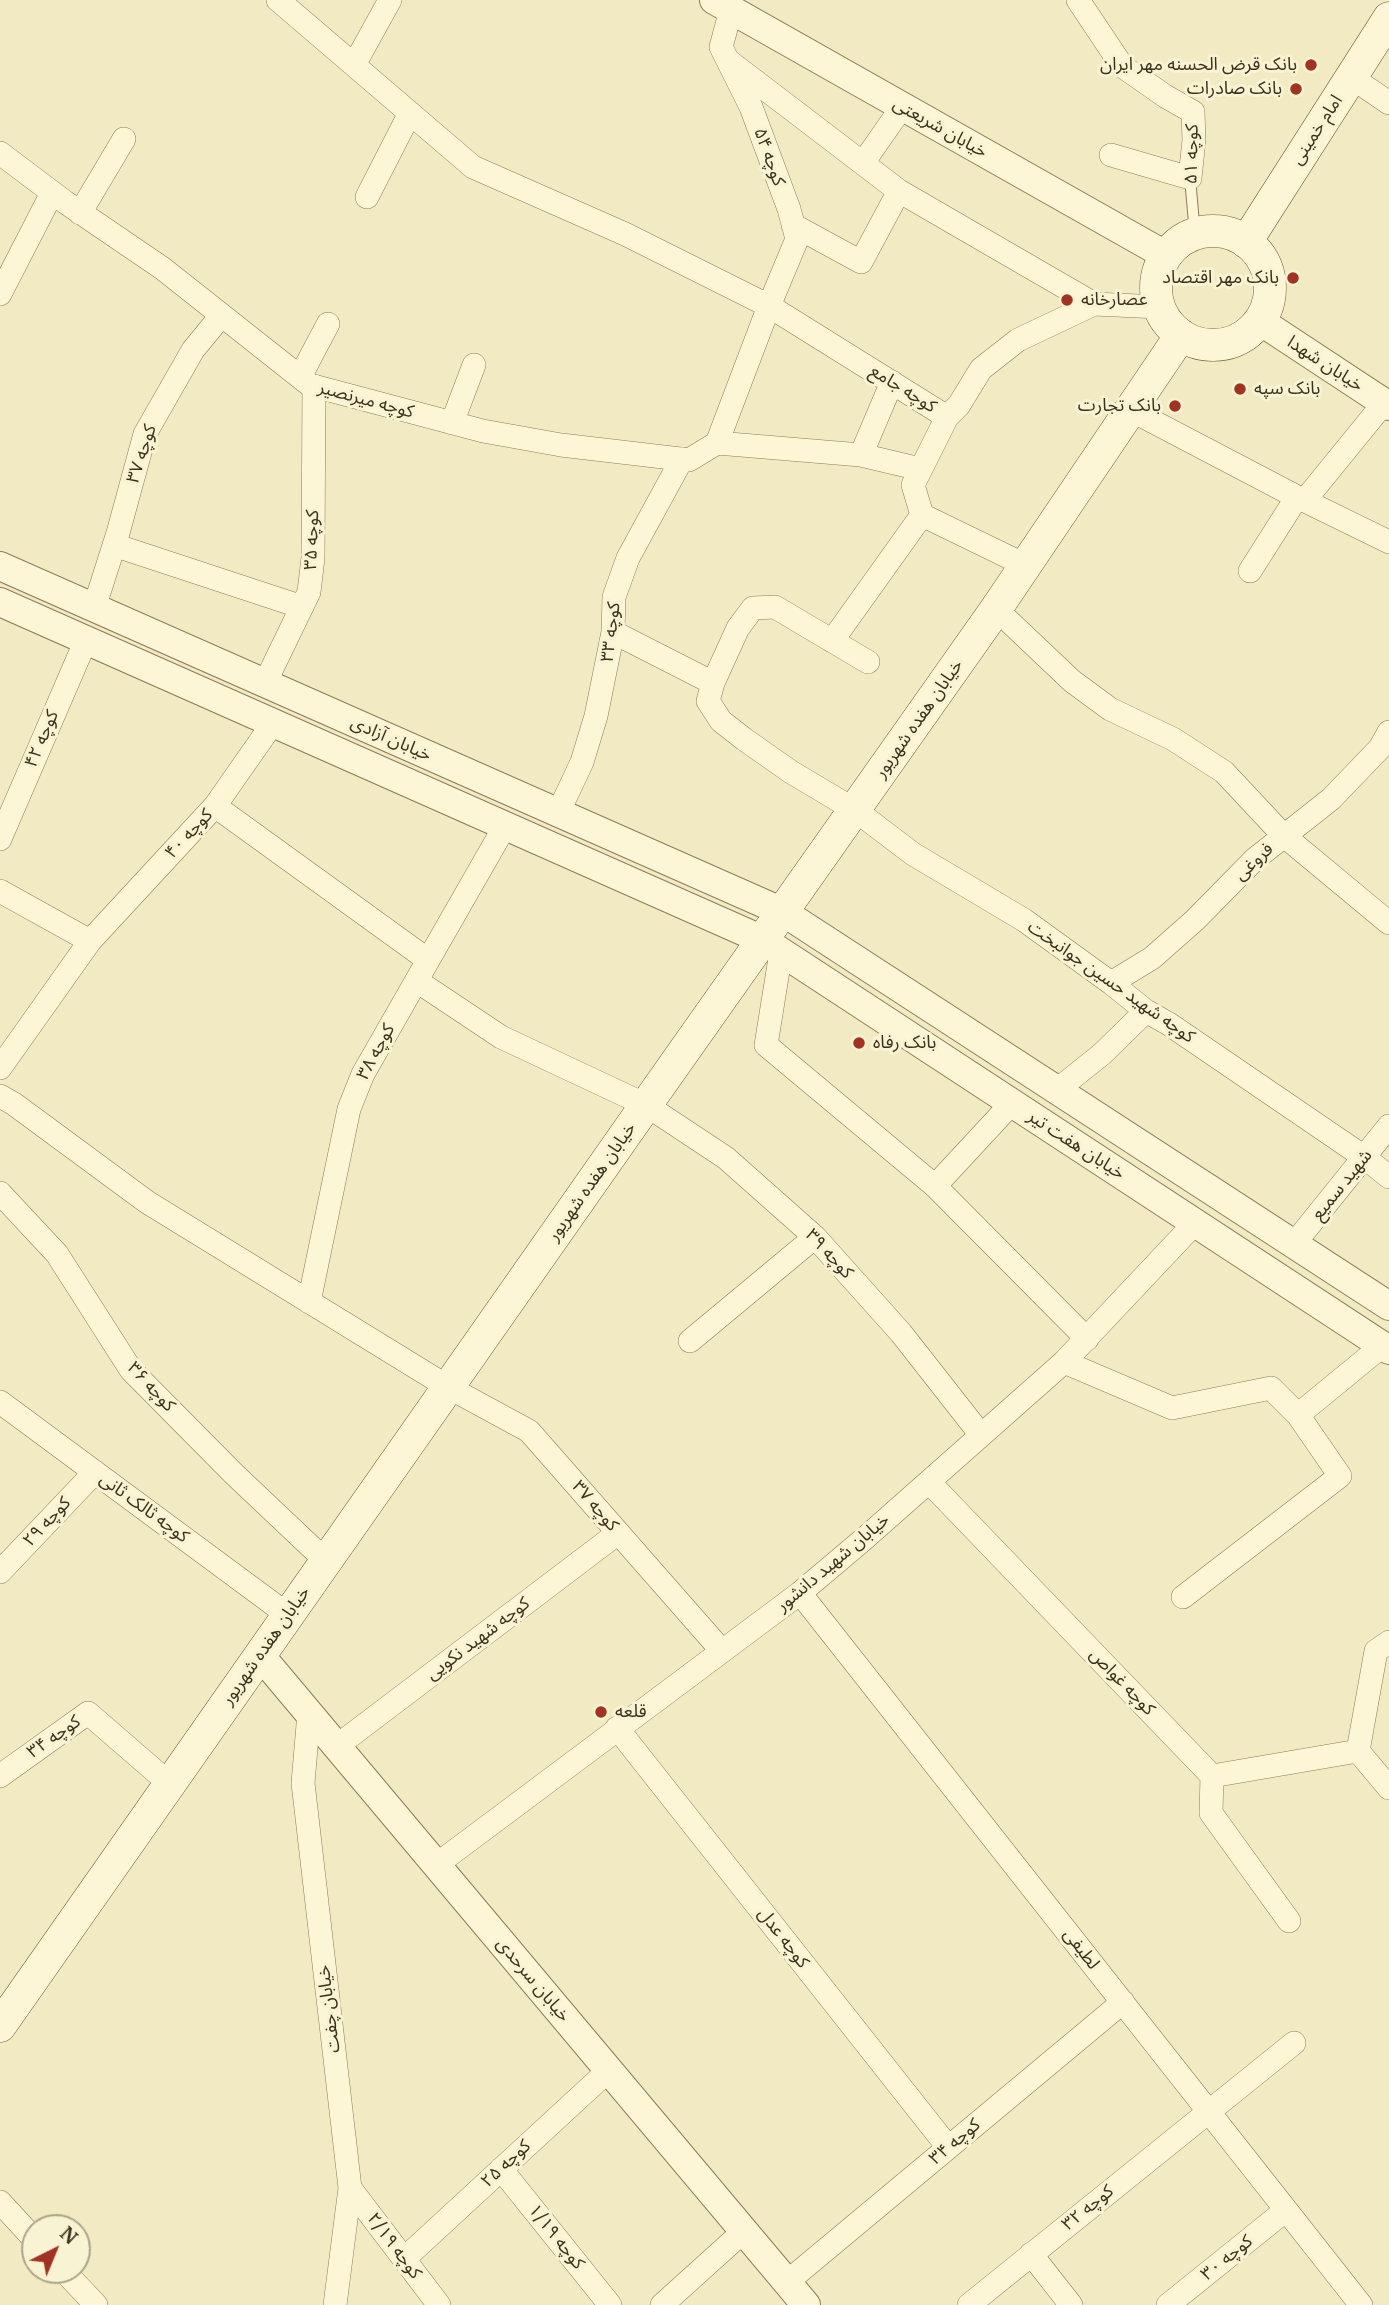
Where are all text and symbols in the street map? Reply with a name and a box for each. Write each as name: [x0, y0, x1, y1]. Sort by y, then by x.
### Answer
place label: بانک قرض الحسنه مهر ایران: [1100, 54, 1297, 76]
marker: بانک قرض الحسنه مهر ایران: [1303, 57, 1319, 73]
place label: بانک صادرات: [1187, 78, 1282, 100]
marker: بانک صادرات: [1288, 81, 1304, 97]
street label: امام خمینی: [1286, 91, 1348, 169]
street label: خیابان شریعتی: [889, 93, 991, 163]
street label: کوچه ۵۱: [1181, 124, 1203, 184]
street label: کوچه ۵۴: [749, 125, 789, 189]
place label: بانک مهر اقتصاد: [1162, 267, 1279, 289]
marker: بانک مهر اقتصاد: [1285, 270, 1301, 286]
place label: عصارخانه: [1081, 289, 1148, 311]
marker: عصارخانه: [1059, 292, 1075, 308]
street label: خیابان شهدا: [1283, 331, 1367, 397]
street label: کوچه جامع: [866, 360, 940, 418]
street label: کوچه میرنصیر: [316, 377, 416, 423]
place label: بانک سپه: [1254, 378, 1320, 400]
marker: بانک سپه: [1232, 381, 1248, 397]
place label: بانک تجارت: [1078, 395, 1161, 417]
marker: بانک تجارت: [1167, 398, 1183, 414]
street label: کوچه ۳۷: [122, 422, 162, 486]
street label: کوچه ۳۵: [300, 510, 324, 570]
street label: کوچه ۳۳: [597, 601, 625, 663]
street label: خیابان هفده شهریور: [870, 656, 968, 782]
street label: کوچه ۴۲: [20, 707, 64, 771]
street label: خیابان آزادی: [347, 712, 435, 766]
street label: کوچه ۴۰: [161, 805, 217, 863]
street label: فروغی: [1230, 839, 1278, 885]
street label: کوچه شهید حسین جوانبخت: [1023, 916, 1199, 1048]
street label: کوچه ۳۸: [352, 1020, 400, 1084]
place label: بانک رفاه: [873, 1032, 936, 1054]
marker: بانک رفاه: [851, 1035, 867, 1051]
street label: خیابان هفت تیر: [1023, 1106, 1129, 1184]
street label: خیابان هفده شهریور: [543, 1119, 641, 1245]
street label: شهید سمیع: [1307, 1145, 1377, 1225]
street label: کوچه ۳۹: [801, 1225, 857, 1283]
street label: کوچه ۳۶: [123, 1358, 179, 1416]
street label: کوچه ثالک ثانی: [95, 1468, 193, 1548]
street label: کوچه ۳۷: [567, 1476, 623, 1536]
street label: کوچه ۲۹: [19, 1493, 75, 1551]
street label: خیابان شهید دانشور: [772, 1509, 894, 1617]
street label: خیابان هفده شهریور: [217, 1583, 315, 1709]
street label: کوچه شهید نکویی: [422, 1593, 534, 1685]
street label: کوچه غواص: [1085, 1644, 1159, 1720]
place label: قلعه: [615, 1701, 647, 1723]
marker: قلعه: [593, 1704, 609, 1720]
street label: کوچه ۳۴: [23, 1711, 85, 1763]
street label: کوچه عدل: [753, 1904, 813, 1972]
street label: لطیفی: [1058, 1924, 1104, 1974]
street label: خیابان سرحدی: [491, 1933, 575, 2027]
street label: خیابان چفت: [313, 1964, 345, 2054]
street label: کوچه ۳۴: [925, 2114, 985, 2170]
street label: کوچه ۲۵: [477, 2136, 535, 2192]
street label: کوچه ۳۲: [1058, 2181, 1118, 2235]
street label: کوچه ۱/۱۹: [523, 2200, 589, 2274]
street label: کوچه ۲/۱۹: [362, 2209, 426, 2283]
north arrow: [21, 2214, 91, 2284]
text: N: [55, 2221, 83, 2249]
street label: کوچه ۳۰: [1197, 2231, 1257, 2285]

